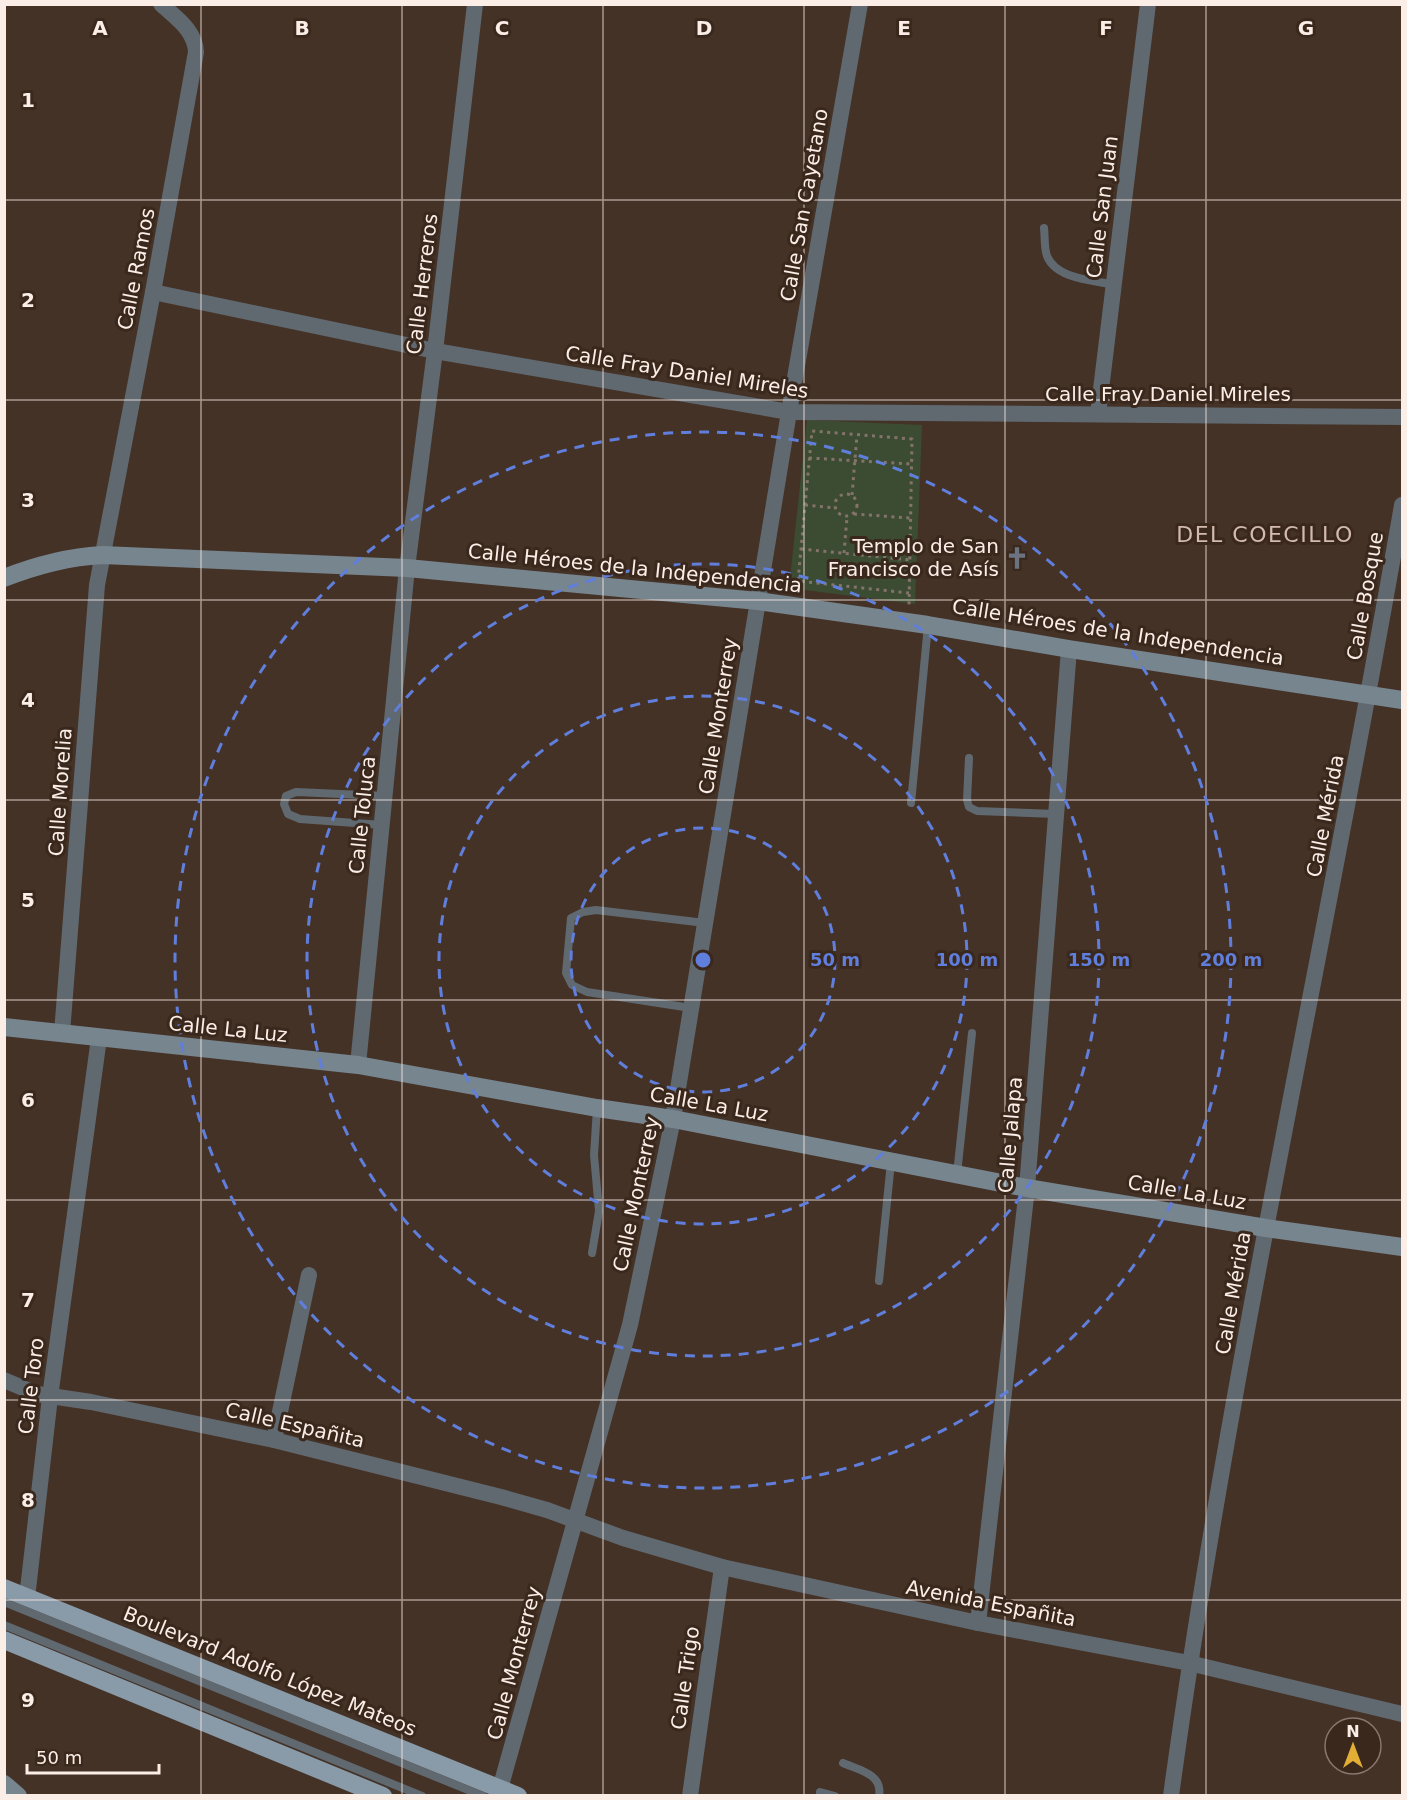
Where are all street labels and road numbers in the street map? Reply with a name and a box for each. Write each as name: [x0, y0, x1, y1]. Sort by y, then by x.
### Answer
street label: Calle San Cayetano: [775, 107, 833, 303]
street label: Calle San Juan: [1081, 134, 1123, 280]
street label: Calle Ramos: [112, 206, 160, 332]
street label: Calle Herreros: [401, 212, 443, 356]
street label: Calle Fray Daniel Mireles: [564, 341, 810, 403]
street label: Calle Fray Daniel Mireles: [1045, 382, 1291, 406]
street label: Calle Bosque: [1342, 530, 1388, 662]
street label: Calle Héroes de la Independencia: [467, 539, 803, 597]
street label: Calle Héroes de la Independencia: [950, 594, 1286, 670]
street label: Calle Monterrey: [694, 636, 742, 796]
street label: Calle Morelia: [44, 727, 76, 857]
street label: Calle Mérida: [1301, 753, 1349, 879]
street label: Calle Toluca: [344, 755, 380, 875]
street label: Calle La Luz: [167, 1011, 289, 1047]
street label: Calle Jalapa: [993, 1076, 1027, 1194]
street label: Calle La Luz: [648, 1082, 770, 1126]
street label: Calle Monterrey: [608, 1114, 664, 1274]
street label: Calle La Luz: [1126, 1170, 1248, 1214]
street label: Calle Mérida: [1210, 1230, 1256, 1356]
street label: Calle Toro: [13, 1336, 49, 1436]
street label: Calle Españita: [223, 1397, 367, 1453]
street label: Avenida Españita: [904, 1575, 1078, 1631]
street label: Calle Monterrey: [482, 1583, 546, 1742]
street label: Boulevard Adolfo López Mateos: [120, 1601, 420, 1741]
street label: Calle Trigo: [666, 1625, 704, 1731]

